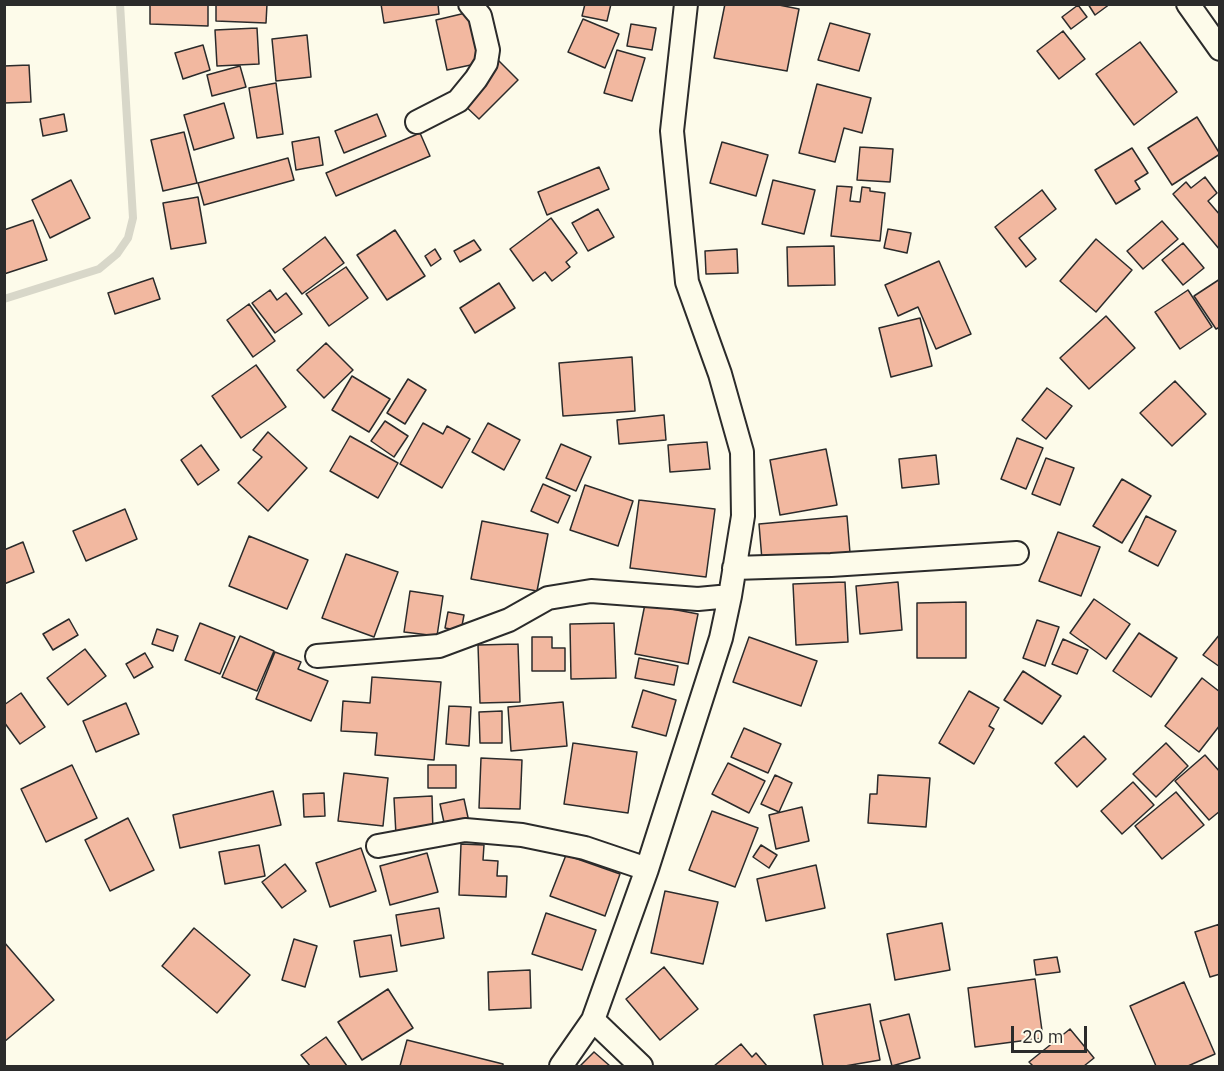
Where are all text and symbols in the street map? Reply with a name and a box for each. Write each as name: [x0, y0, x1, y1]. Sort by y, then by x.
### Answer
scale bar: [1014, 1014, 1090, 1052]
text: 20 m: [1022, 1025, 1064, 1048]

